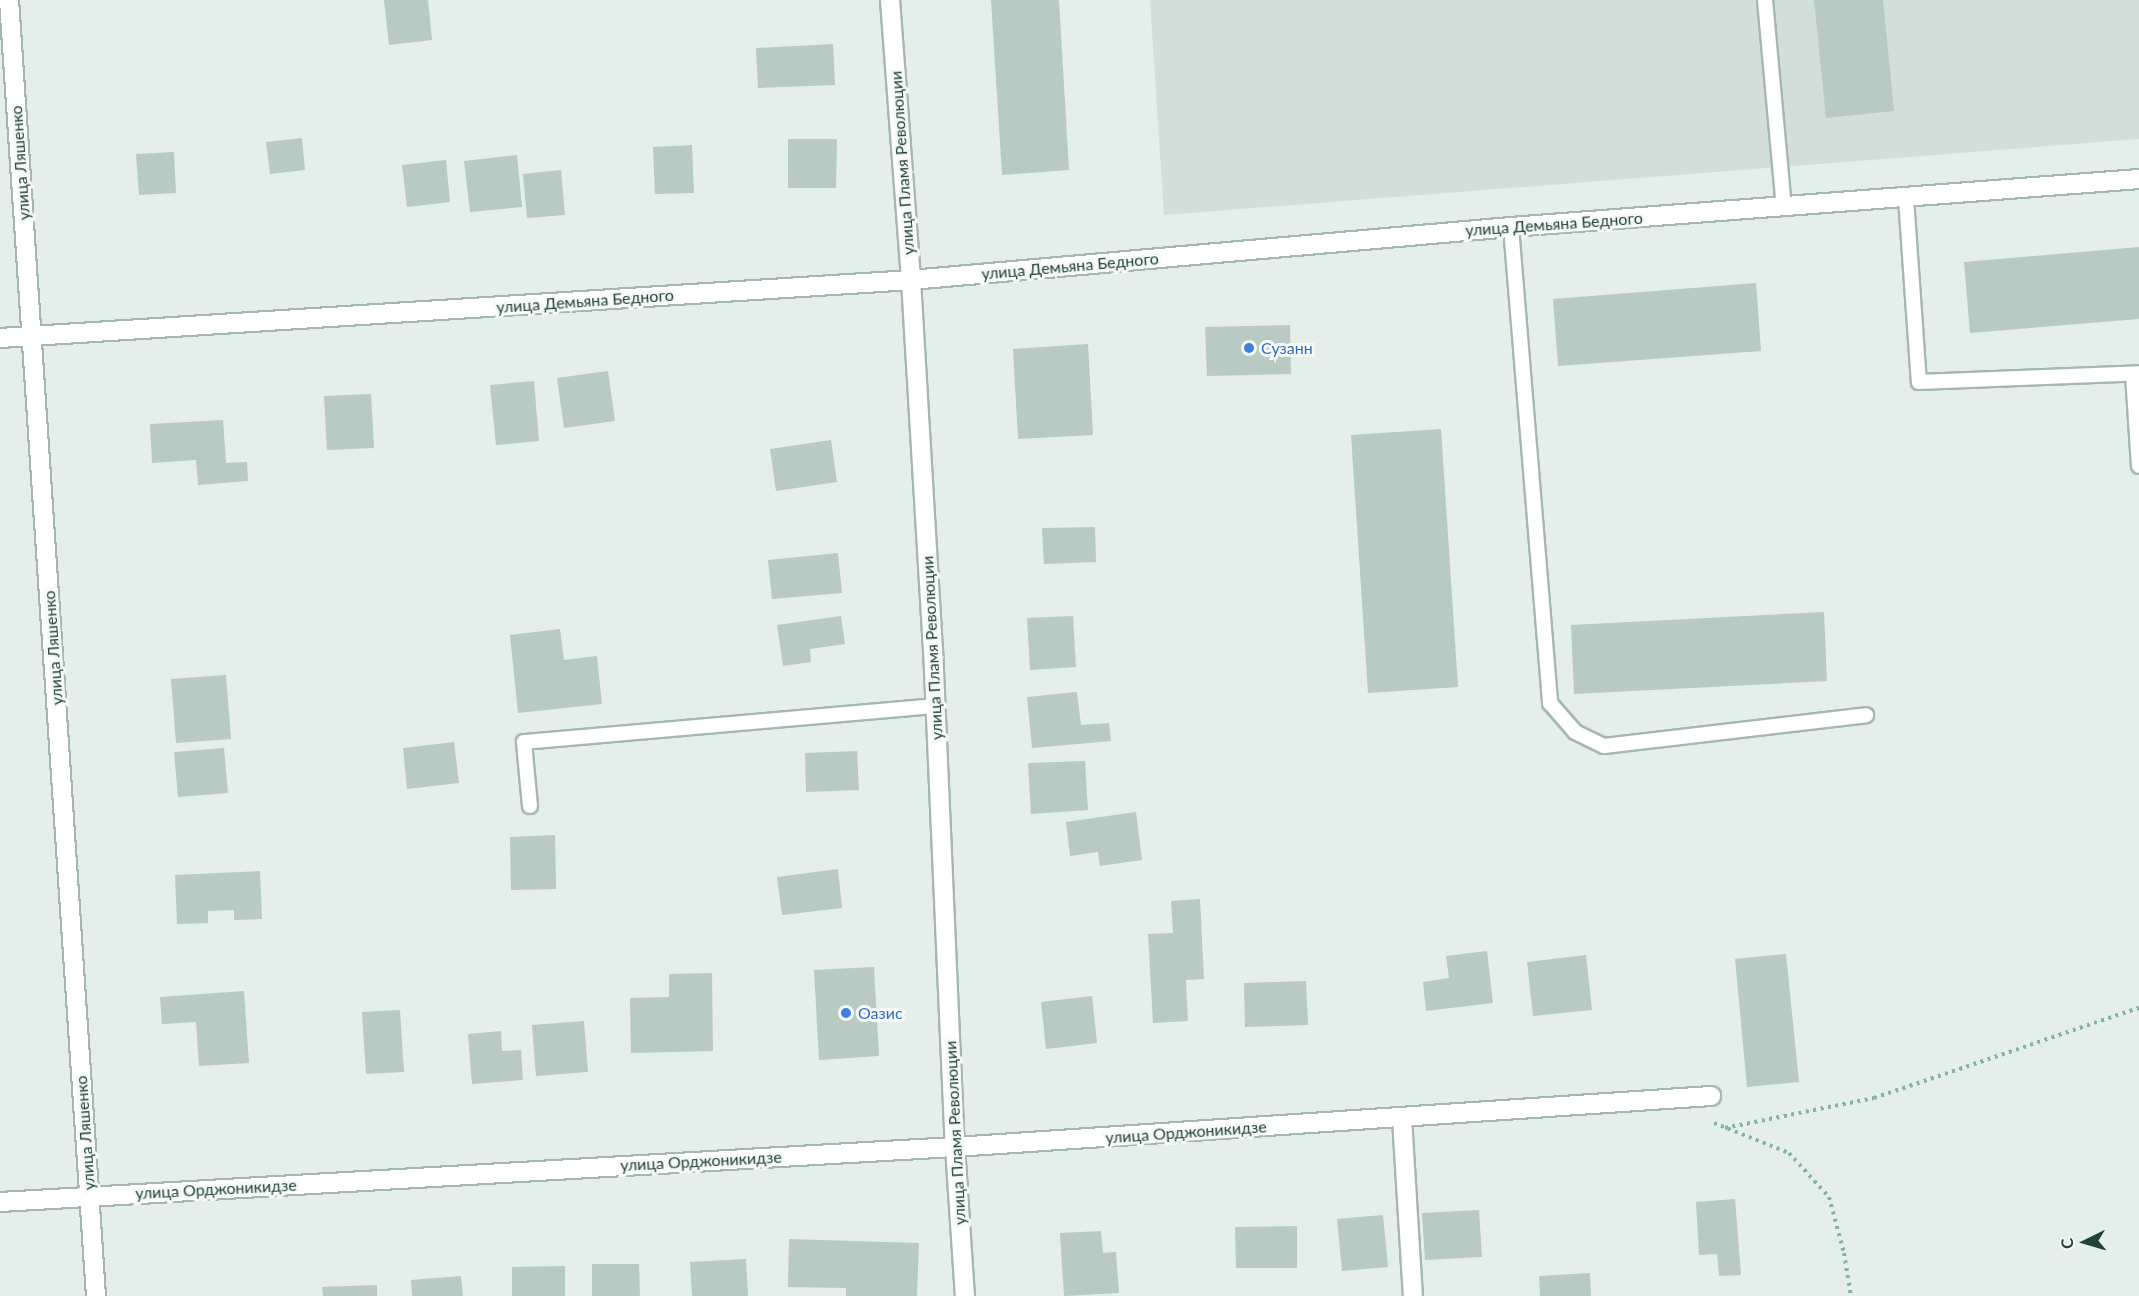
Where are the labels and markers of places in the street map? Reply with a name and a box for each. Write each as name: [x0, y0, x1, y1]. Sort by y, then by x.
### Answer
place label: Сузанн: [1261, 338, 1313, 358]
marker: Сузанн: [1242, 341, 1256, 355]
place label: Оазис: [858, 1003, 903, 1023]
marker: Оазис: [839, 1006, 853, 1020]

